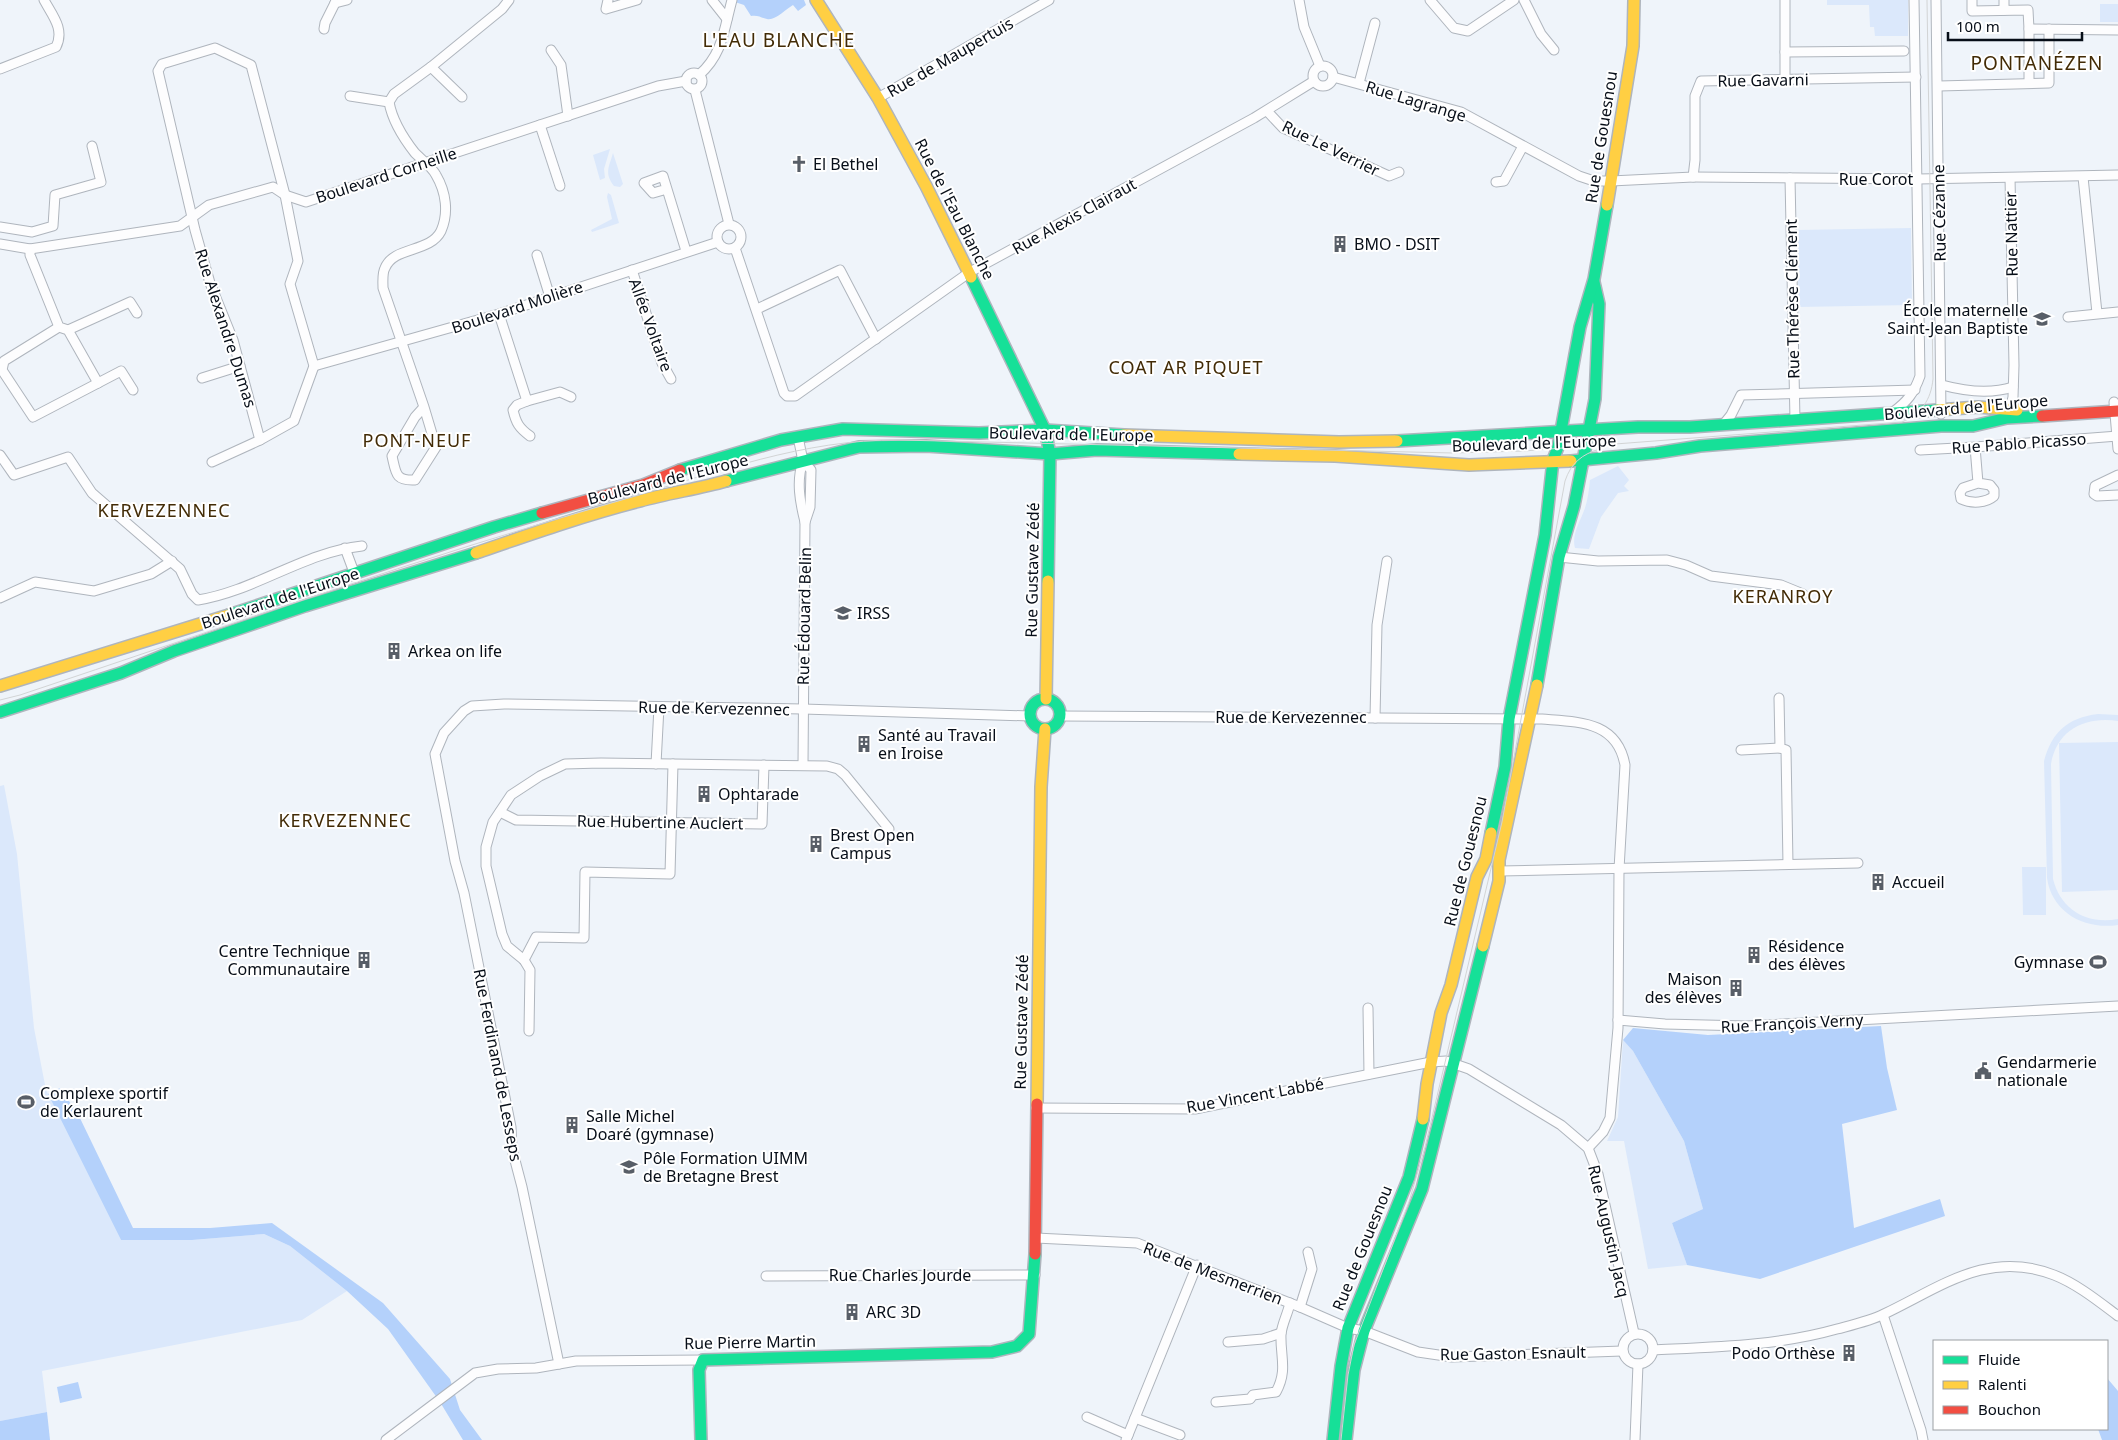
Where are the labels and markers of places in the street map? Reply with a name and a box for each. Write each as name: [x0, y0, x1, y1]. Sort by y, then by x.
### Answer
place label: El Bethel: [813, 153, 878, 175]
church icon: El Bethel: [789, 154, 809, 174]
place label: BMO - DSIT: [1354, 233, 1440, 255]
building icon: BMO - DSIT: [1330, 234, 1350, 254]
place label: École maternelle Saint-Jean Baptiste: [1887, 299, 2028, 339]
school or university icon: École maternelle Saint-Jean Baptiste: [2032, 309, 2052, 329]
place label: IRSS: [857, 602, 890, 624]
school or university icon: IRSS: [833, 603, 853, 623]
place label: Arkea on life: [408, 640, 502, 662]
building icon: Arkea on life: [384, 641, 404, 661]
place label: Santé au Travail en Iroise: [878, 724, 996, 764]
building icon: Santé au Travail en Iroise: [854, 734, 874, 754]
place label: Ophtarade: [718, 783, 799, 805]
building icon: Ophtarade: [694, 784, 714, 804]
place label: Brest Open Campus: [830, 824, 915, 864]
building icon: Brest Open Campus: [806, 834, 826, 854]
place label: Accueil: [1892, 871, 1945, 893]
building icon: Accueil: [1868, 872, 1888, 892]
place label: Résidence des élèves: [1768, 935, 1845, 975]
place label: Centre Technique Communautaire: [219, 940, 350, 980]
building icon: Résidence des élèves: [1744, 945, 1764, 965]
building icon: Centre Technique Communautaire: [354, 950, 374, 970]
place label: Gymnase: [2014, 951, 2084, 973]
sports icon: Gymnase: [2088, 952, 2108, 972]
place label: Maison des élèves: [1645, 968, 1722, 1008]
building icon: Maison des élèves: [1726, 978, 1746, 998]
place label: Gendarmerie nationale: [1997, 1051, 2097, 1091]
public building icon: Gendarmerie nationale: [1973, 1061, 1993, 1081]
place label: Complexe sportif de Kerlaurent: [40, 1082, 169, 1122]
sports icon: Complexe sportif de Kerlaurent: [16, 1092, 36, 1112]
place label: Salle Michel Doaré (gymnase): [586, 1105, 714, 1145]
building icon: Salle Michel Doaré (gymnase): [562, 1115, 582, 1135]
place label: Pôle Formation UIMM de Bretagne Brest: [643, 1147, 808, 1187]
school or university icon: Pôle Formation UIMM de Bretagne Brest: [619, 1157, 639, 1177]
place label: ARC 3D: [866, 1301, 921, 1323]
building icon: ARC 3D: [842, 1302, 862, 1322]
place label: Podo Orthèse: [1731, 1342, 1835, 1364]
building icon: Podo Orthèse: [1839, 1343, 1859, 1363]

